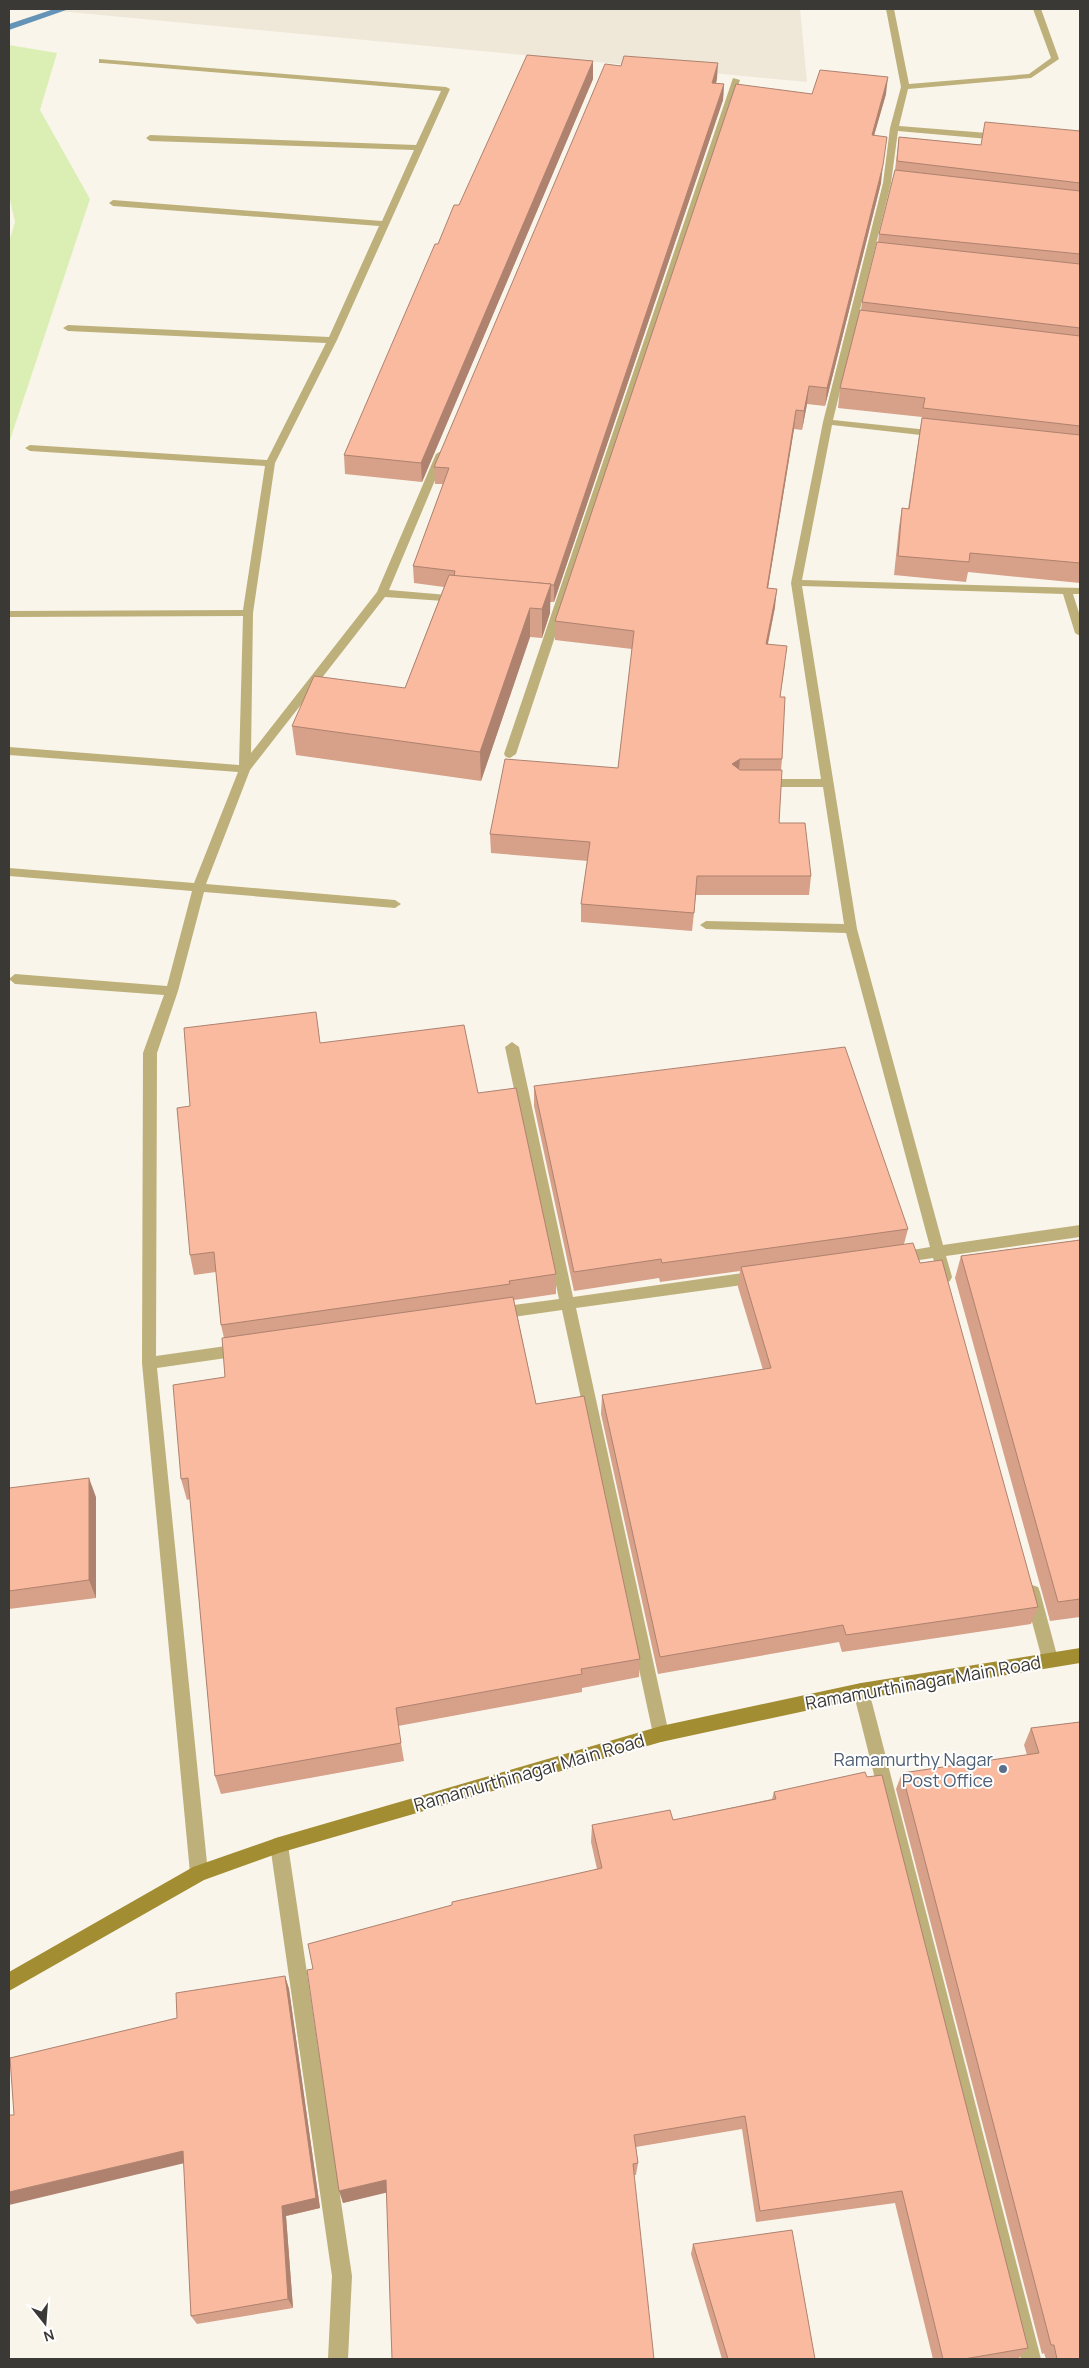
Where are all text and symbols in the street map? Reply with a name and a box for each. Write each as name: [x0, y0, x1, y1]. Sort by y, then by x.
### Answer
street label: Ramamurthinagar Main Road: [803, 1649, 1043, 1715]
street label: Ramamurthinagar Main Road: [411, 1728, 647, 1816]
place label: Ramamurthy Nagar Post Office: [833, 1747, 993, 1792]
marker: Ramamurthy Nagar Post Office: [997, 1763, 1009, 1775]
north arrow: [20, 2298, 70, 2348]
text: N: [41, 2325, 57, 2346]

